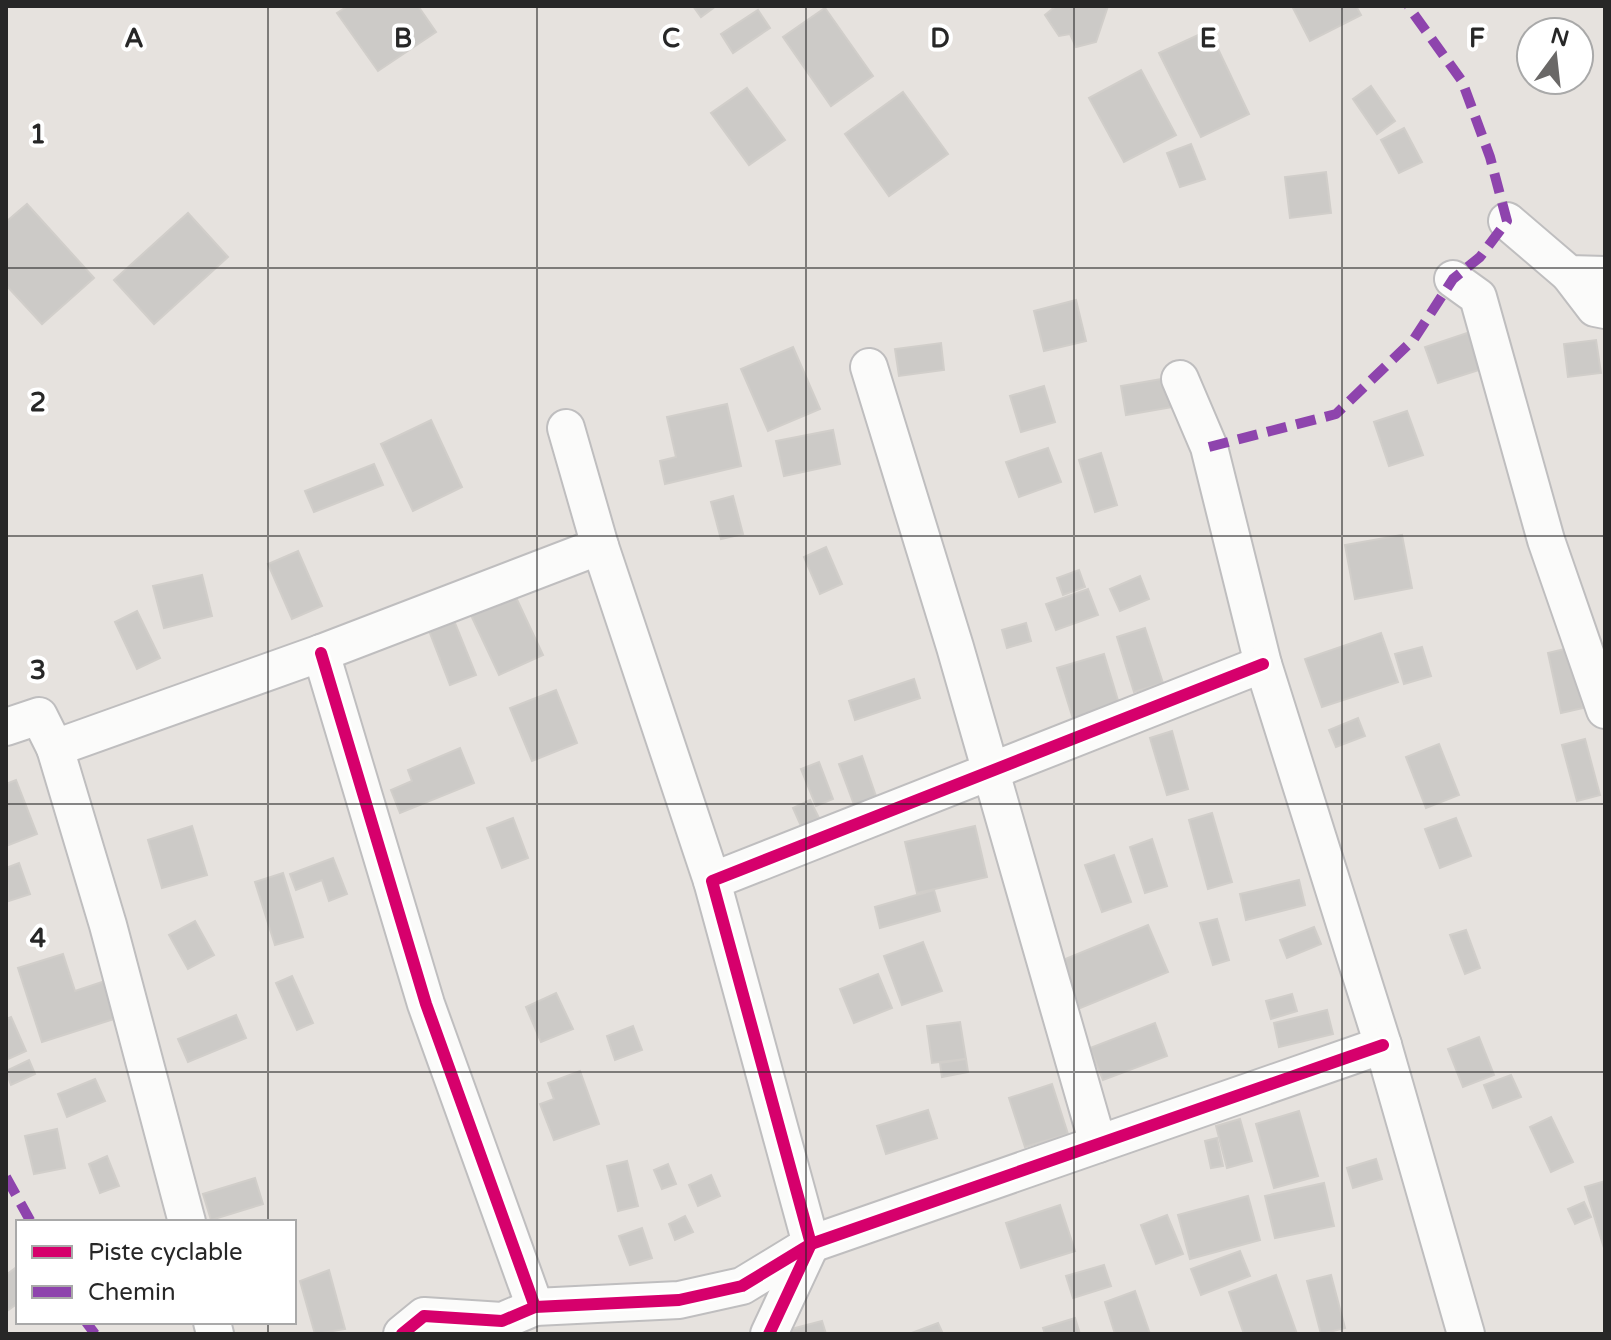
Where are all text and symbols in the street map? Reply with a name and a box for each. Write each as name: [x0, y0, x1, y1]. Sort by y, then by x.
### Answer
north arrow: [1515, 16, 1595, 96]
text: A: [124, 23, 144, 54]
text: B: [394, 23, 412, 54]
text: C: [662, 23, 680, 54]
text: D: [930, 23, 950, 54]
text: E: [1200, 23, 1216, 54]
text: F: [1469, 23, 1485, 54]
text: N: [1548, 23, 1572, 52]
text: 1: [30, 119, 46, 150]
text: 2: [30, 387, 46, 418]
text: 3: [30, 655, 46, 686]
text: 4: [30, 923, 46, 954]
legend: [16, 1220, 296, 1324]
text: Piste cyclable: [88, 1238, 243, 1267]
text: Chemin: [88, 1278, 176, 1307]

